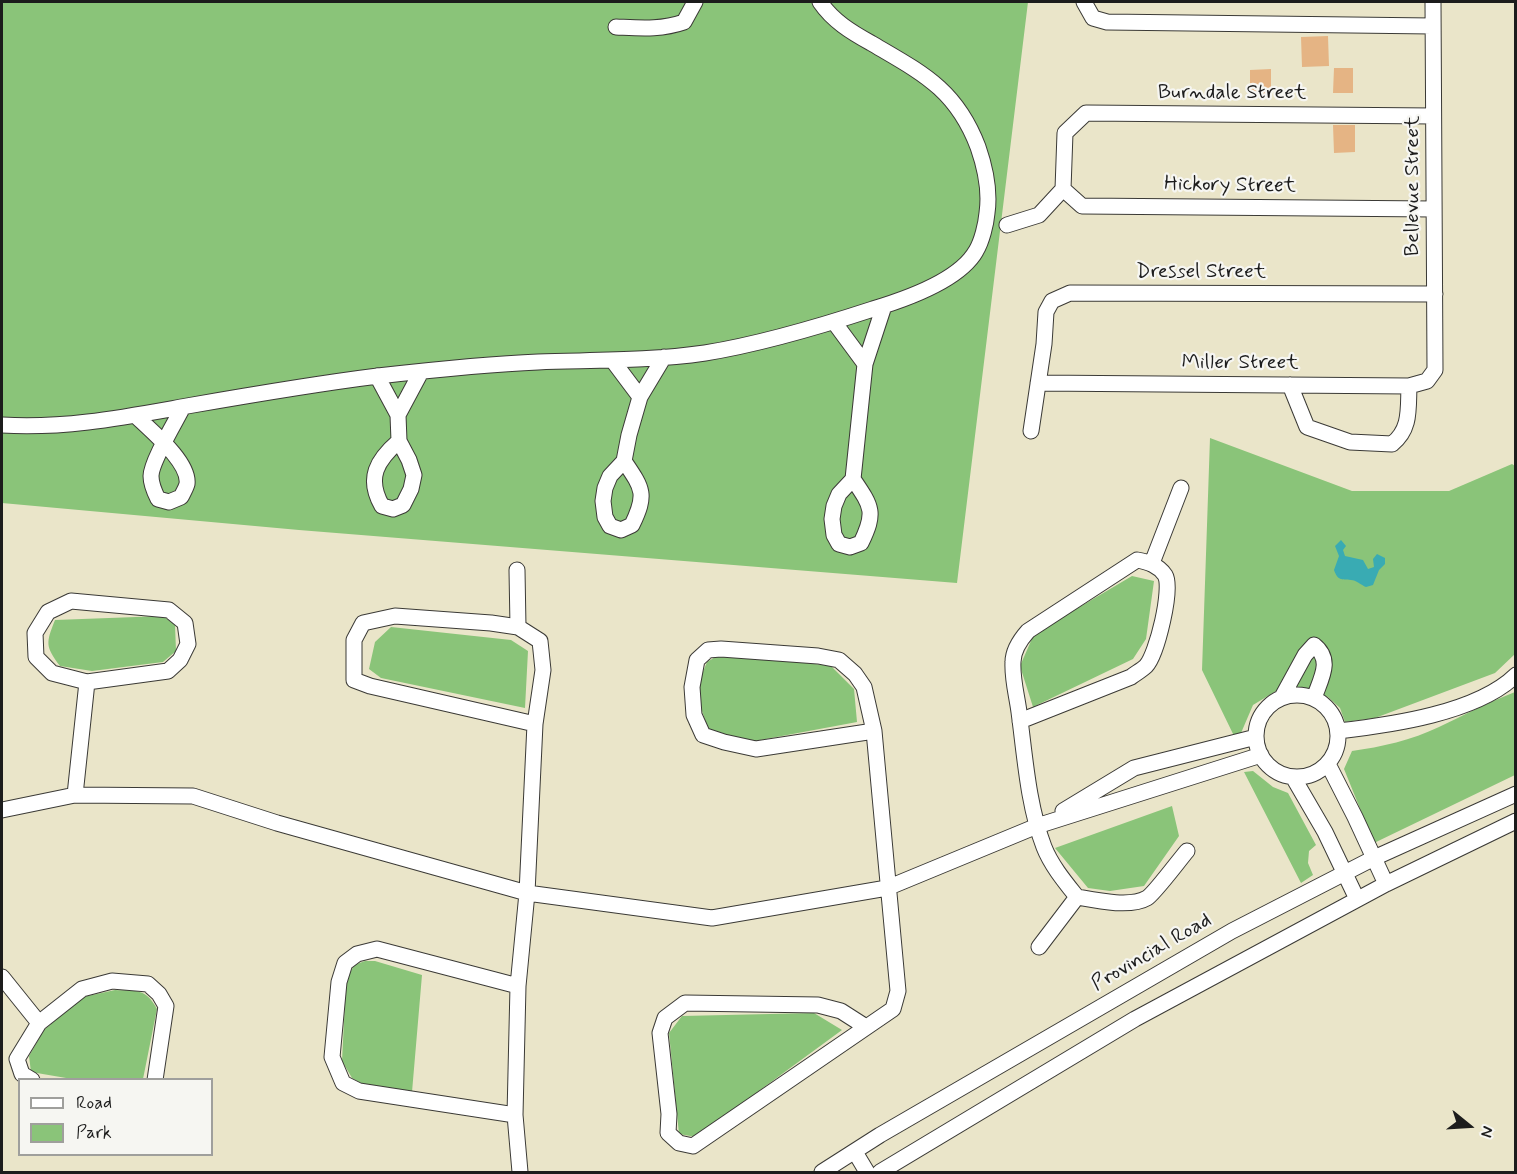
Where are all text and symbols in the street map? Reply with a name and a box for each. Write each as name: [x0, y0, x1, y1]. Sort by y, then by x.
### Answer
street label: Burndale Street: [1158, 81, 1306, 107]
street label: Bellevue Street: [1401, 116, 1427, 256]
street label: Hickory Street: [1164, 172, 1296, 200]
street label: Dressel Street: [1136, 260, 1266, 286]
street label: Miller Street: [1181, 351, 1299, 377]
street label: Provincial Road: [1088, 909, 1216, 997]
legend: [18, 1078, 213, 1156]
text: Road: [76, 1091, 112, 1115]
north arrow: [1439, 1096, 1499, 1156]
text: Park: [76, 1121, 112, 1145]
text: N: [1475, 1123, 1498, 1140]

